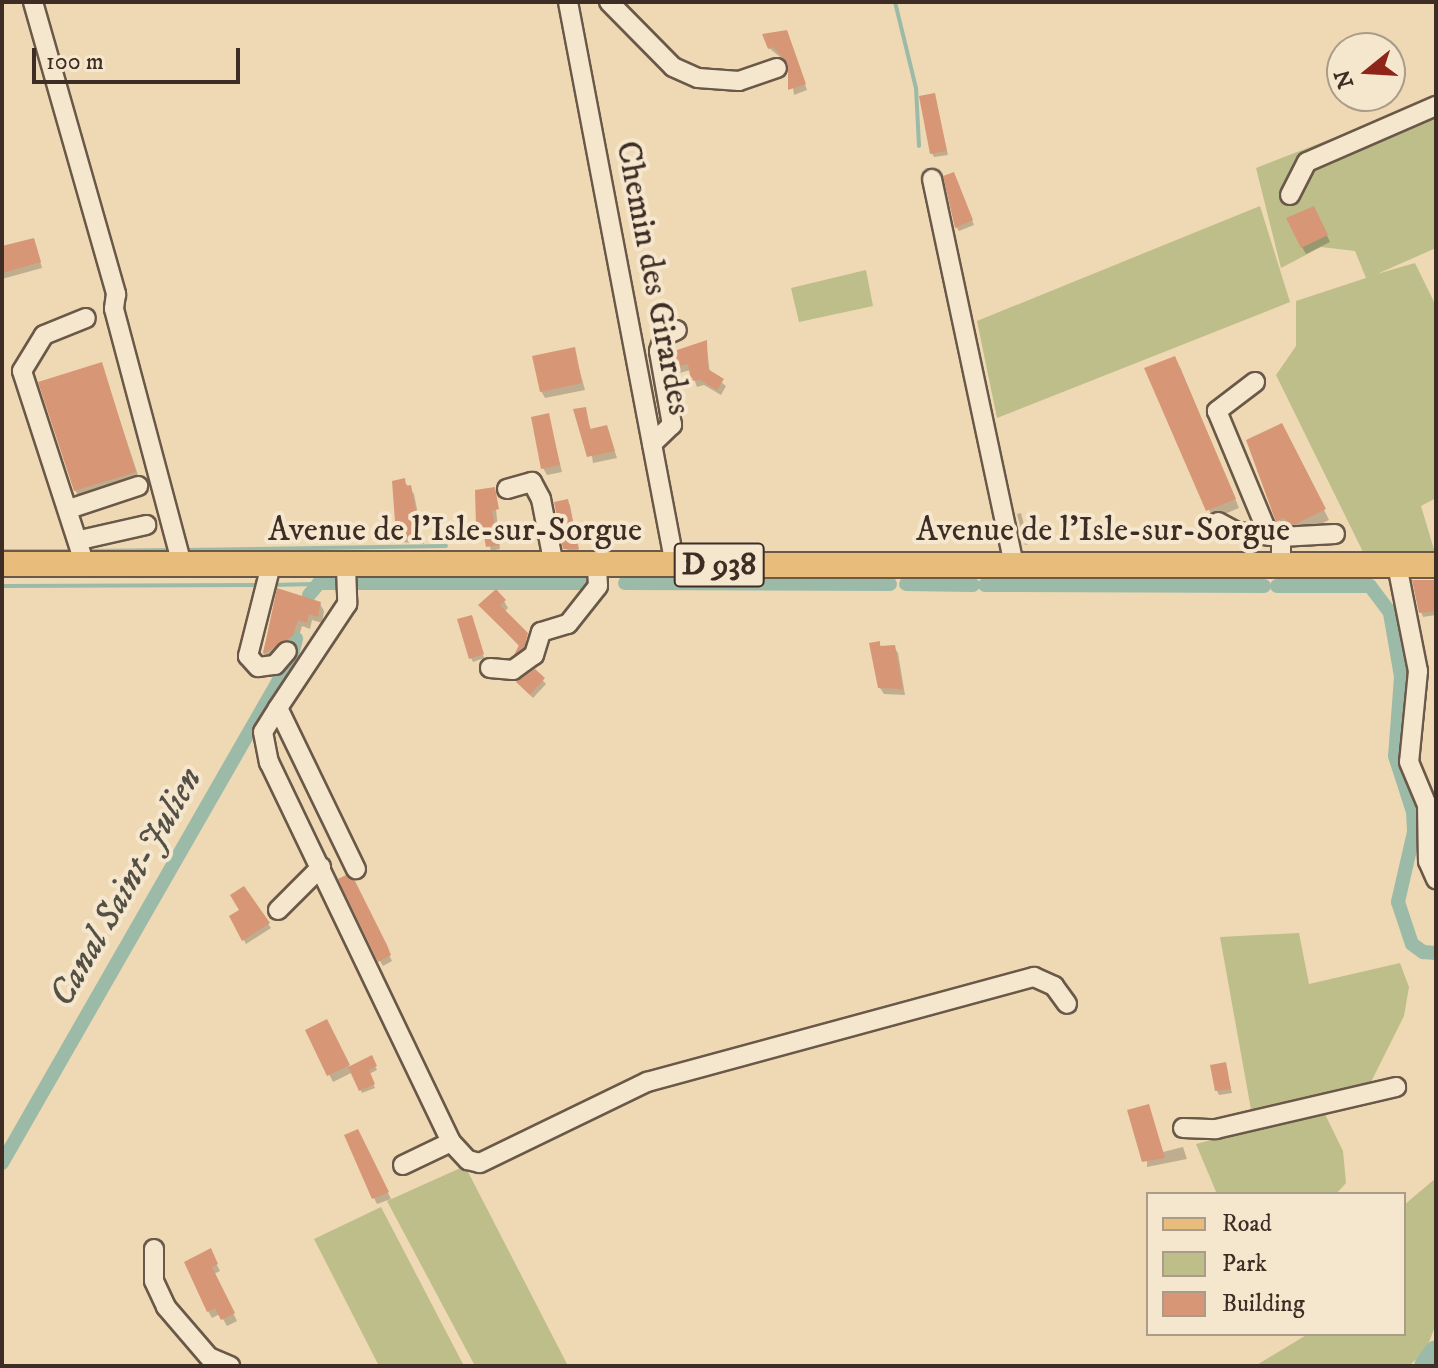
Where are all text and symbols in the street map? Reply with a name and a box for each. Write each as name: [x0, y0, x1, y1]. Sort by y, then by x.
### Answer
scale bar: [36, 32, 244, 82]
north arrow: [1326, 32, 1406, 112]
text: 100 m: [46, 47, 104, 77]
text: N: [1329, 66, 1360, 92]
street label: Chemin des Girardes: [606, 138, 700, 418]
street label: Avenue de l'Isle-sur-Sorgue: [268, 511, 642, 551]
street label: Avenue de l'Isle-sur-Sorgue: [916, 511, 1290, 551]
road number: D 938: [673, 537, 765, 593]
water label: Canal Saint-Julien: [40, 760, 212, 1014]
legend: [1146, 1192, 1406, 1336]
text: Road: [1222, 1209, 1272, 1239]
text: Park: [1222, 1249, 1267, 1279]
text: Building: [1222, 1289, 1305, 1319]

